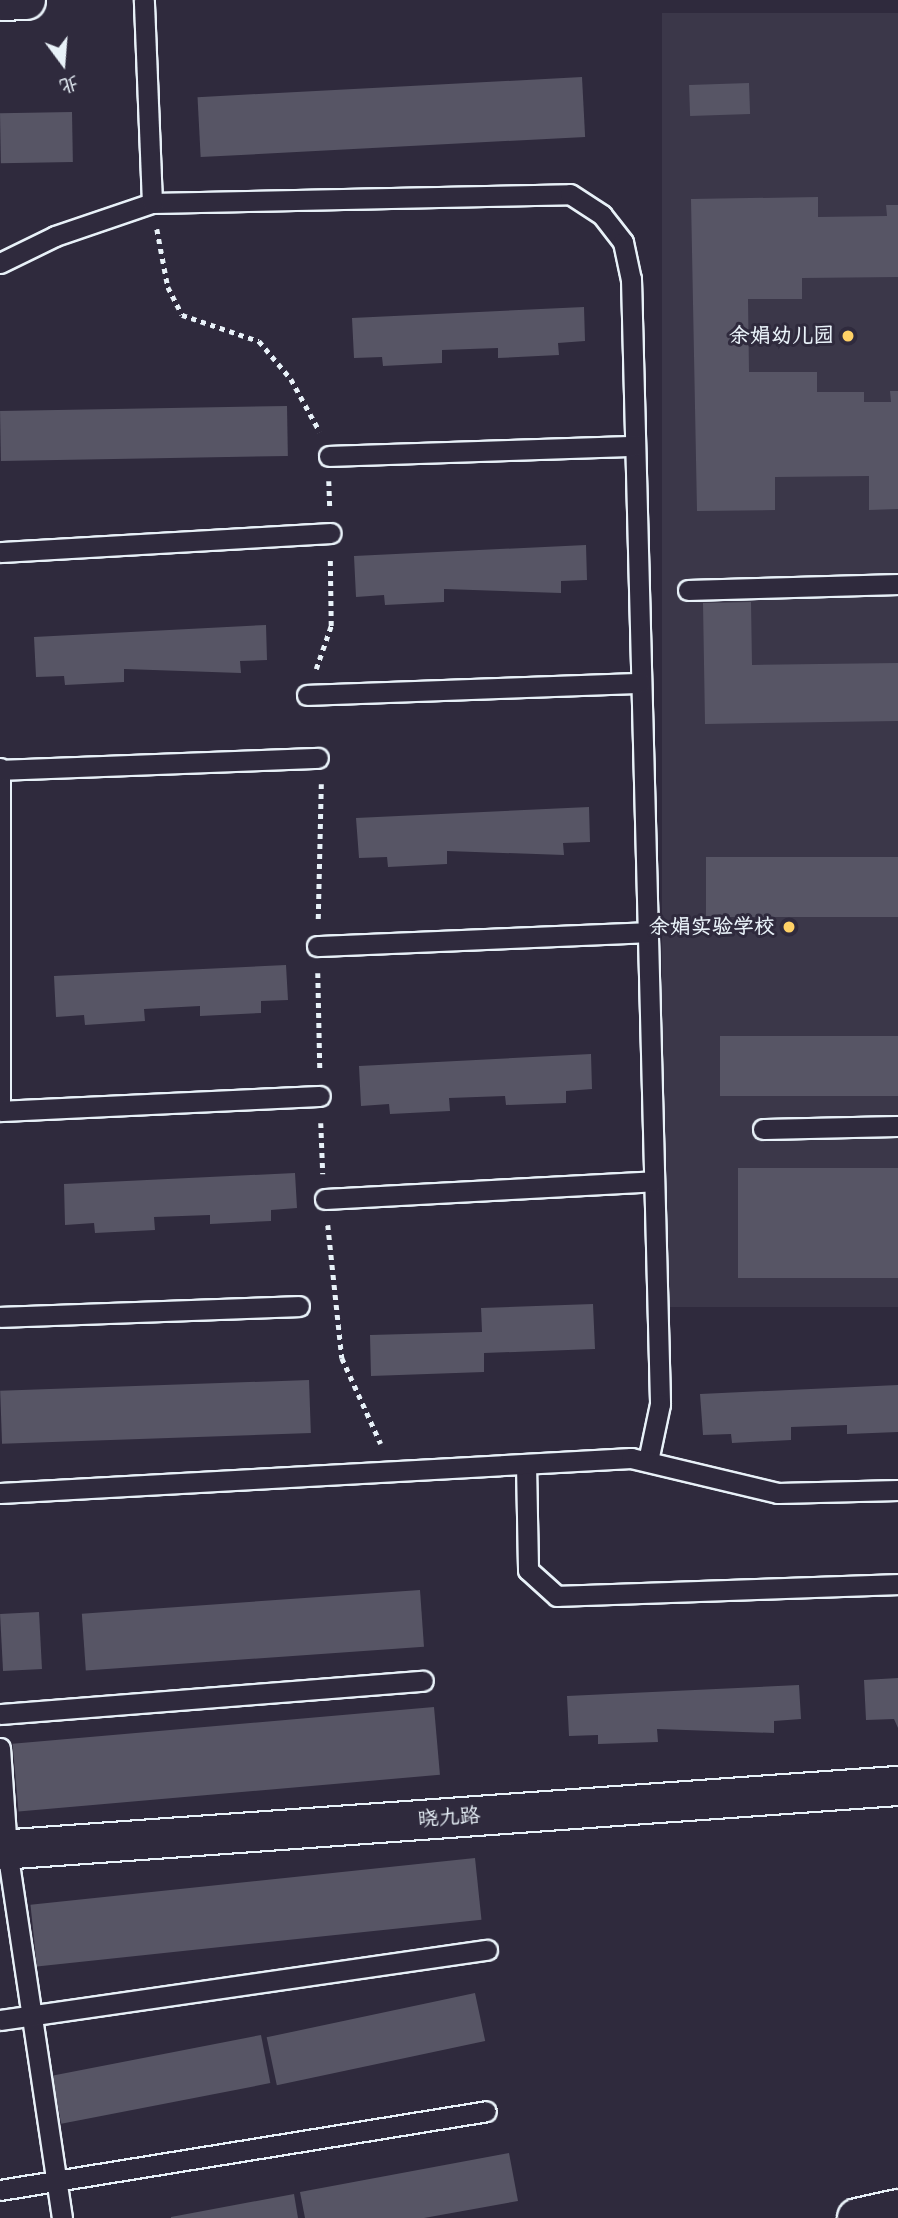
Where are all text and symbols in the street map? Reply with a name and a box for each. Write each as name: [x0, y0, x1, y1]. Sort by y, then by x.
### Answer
north arrow: [28, 28, 98, 98]
text: 北: [56, 68, 82, 99]
place label: 余娟幼儿园: [729, 323, 834, 349]
marker: 余娟幼儿园: [840, 328, 856, 344]
place label: 余娟实验学校: [649, 914, 775, 940]
marker: 余娟实验学校: [781, 919, 797, 935]
street label: 晓九路: [417, 1803, 481, 1833]

